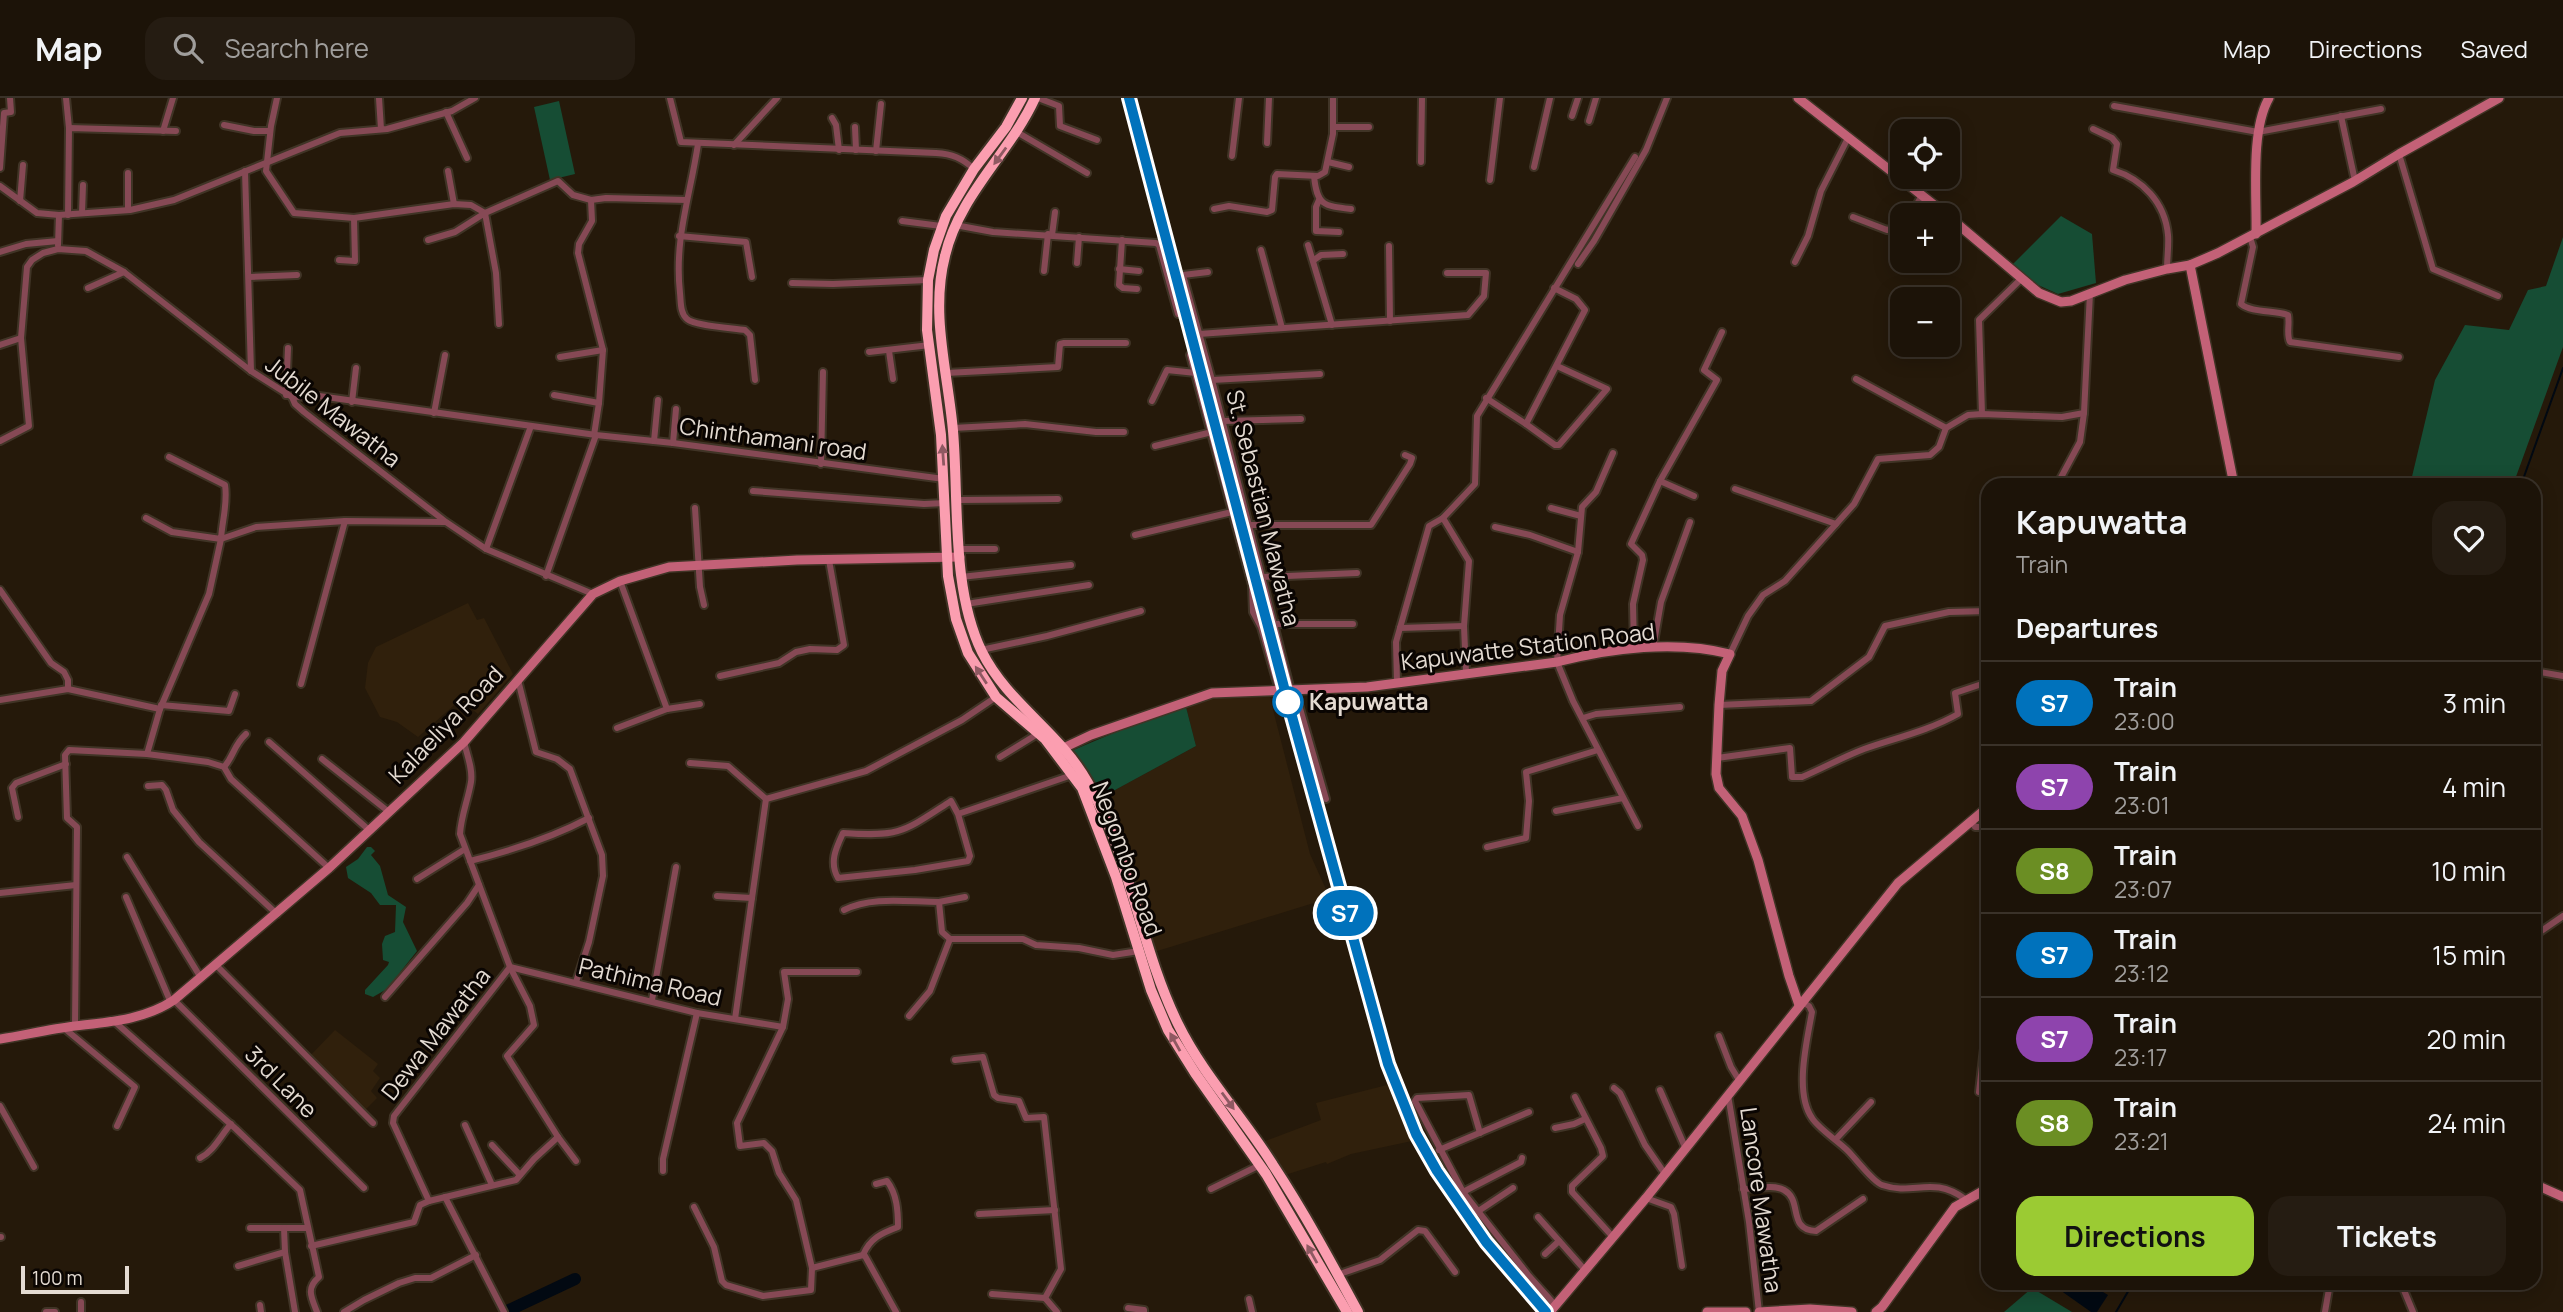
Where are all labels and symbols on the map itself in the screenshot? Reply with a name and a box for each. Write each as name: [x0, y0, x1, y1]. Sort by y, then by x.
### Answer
one-way arrow: [993, 147, 1007, 165]
street label: Jubile Mawatha: [259, 348, 408, 474]
street label: St. Sebastian Mawatha: [1219, 386, 1309, 629]
street label: Chinthamani road: [677, 409, 869, 467]
one-way arrow: [937, 443, 948, 465]
street label: Kapuwatte Station Road: [1399, 615, 1657, 677]
street label: Kalaeliya Road: [381, 658, 510, 790]
one-way arrow: [975, 666, 988, 685]
place label: Kapuwatta: [1309, 685, 1429, 717]
marker: Kapuwatta: [1273, 687, 1303, 717]
street label: Negombo Road: [1085, 777, 1171, 940]
line badge: S7: [1314, 890, 1376, 936]
street label: Pathima Road: [576, 949, 725, 1013]
street label: Dewa Mawatha: [373, 961, 497, 1106]
one-way arrow: [1169, 1033, 1181, 1052]
street label: 3rd Lane: [238, 1038, 325, 1125]
one-way arrow: [1221, 1092, 1235, 1110]
street label: Lancore Mawatha: [1733, 1105, 1791, 1295]
one-way arrow: [1306, 1244, 1318, 1263]
scale bar: [21, 1263, 130, 1295]

